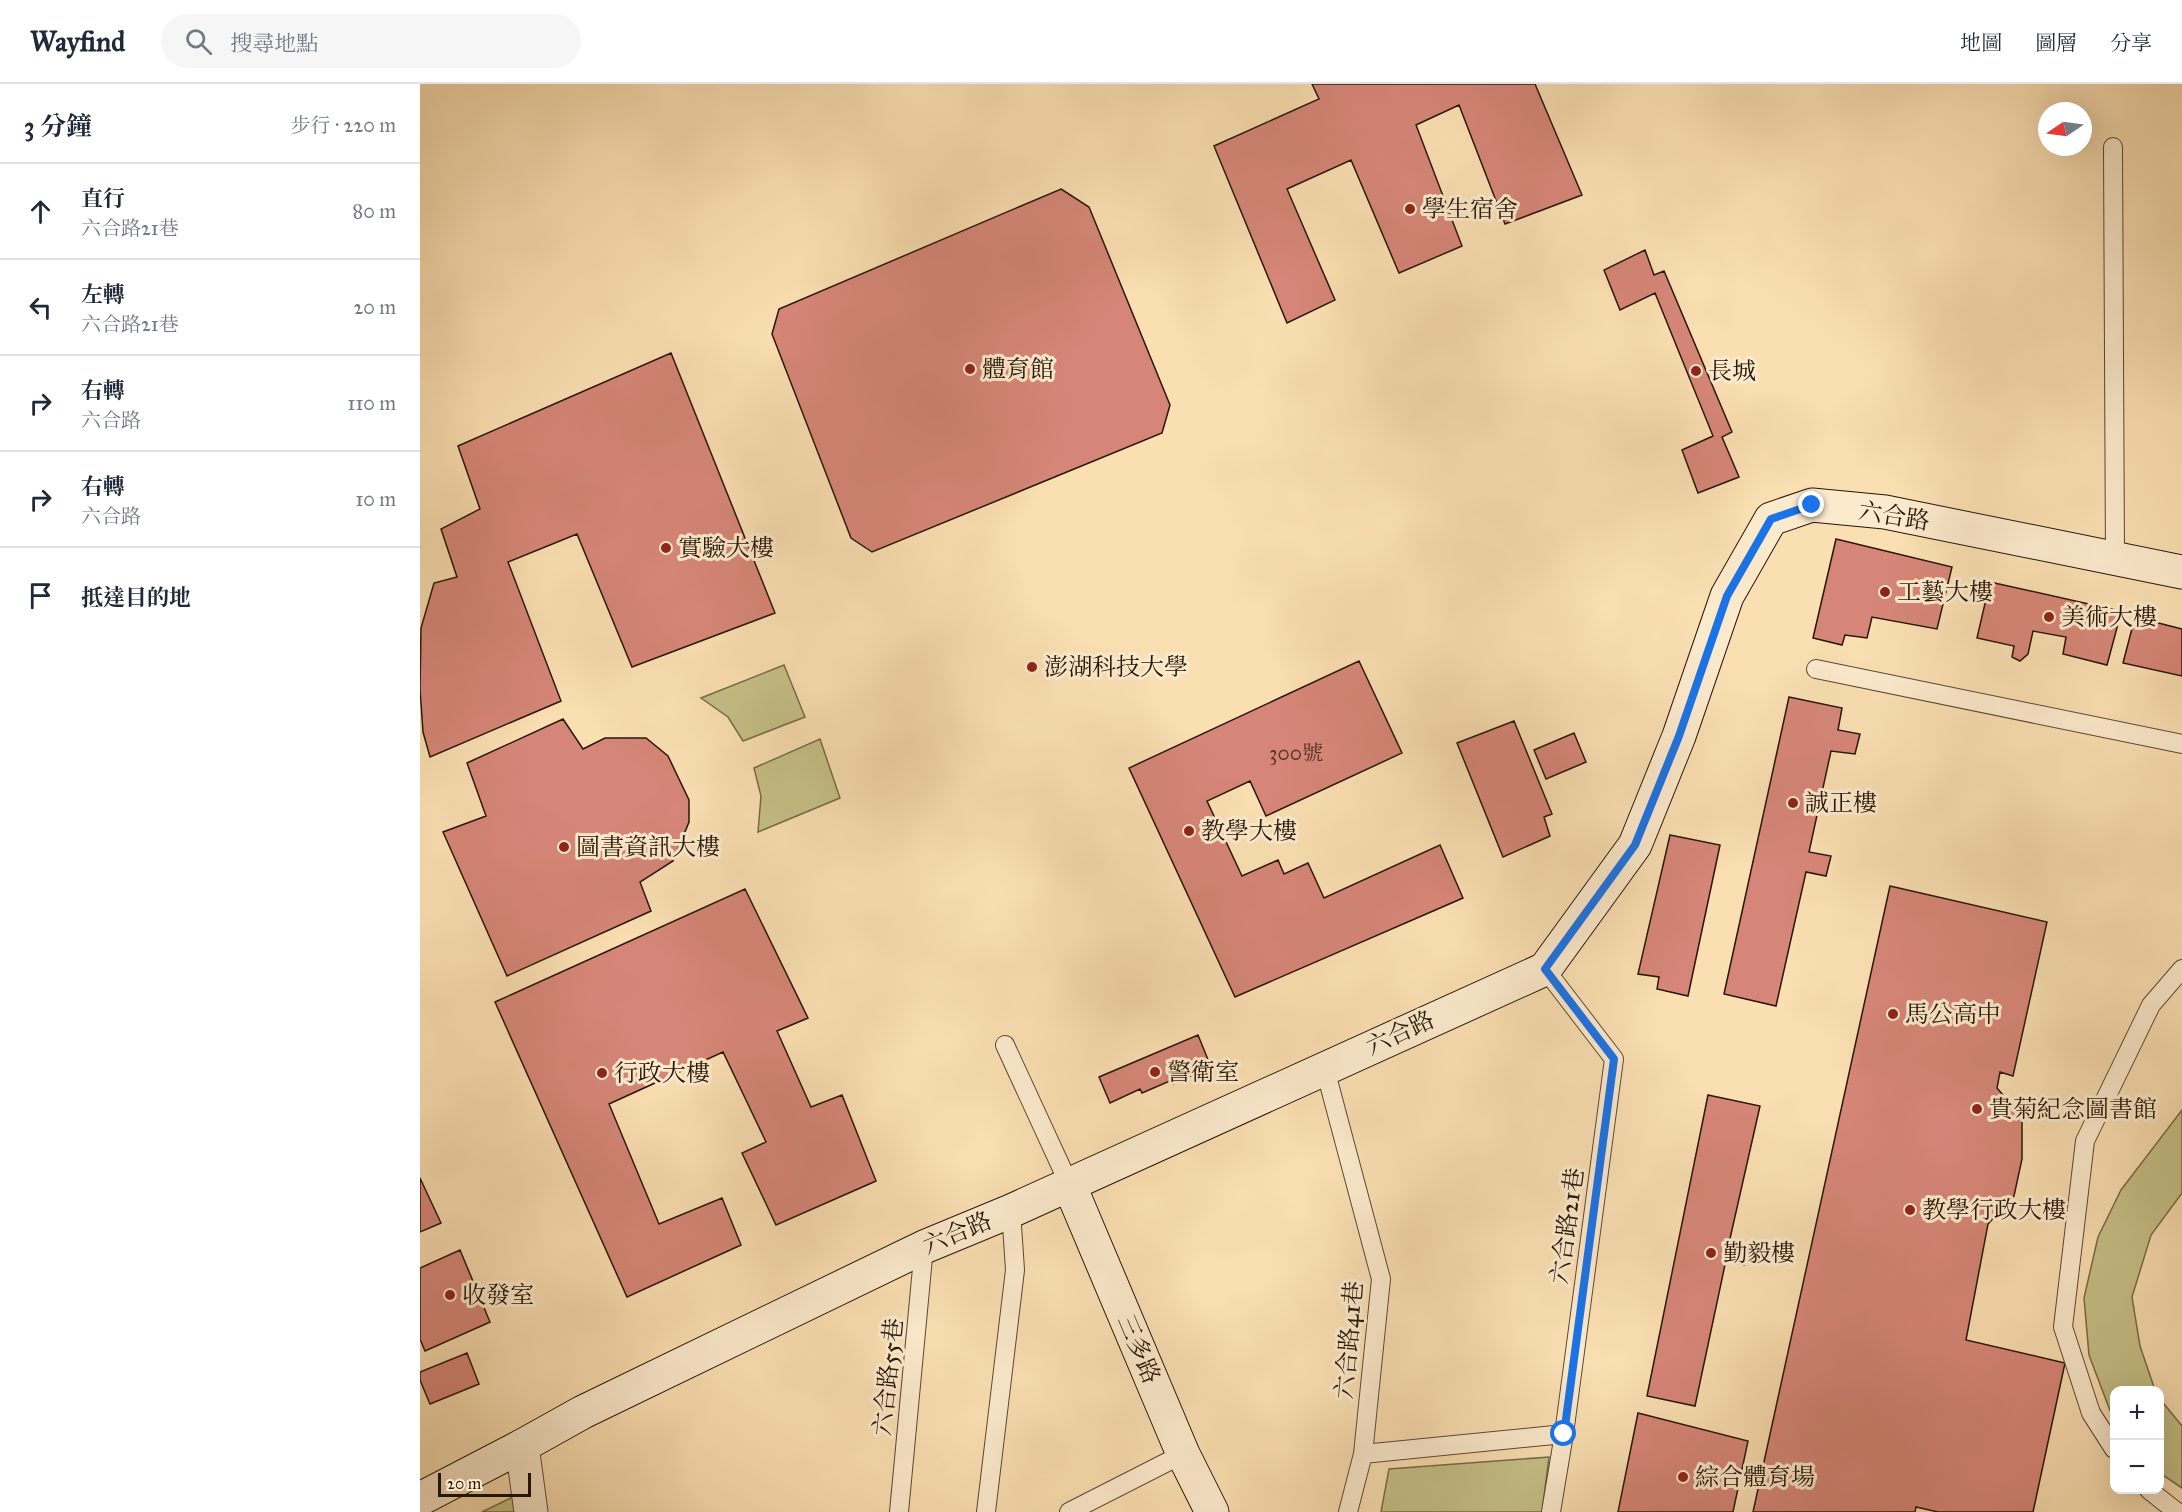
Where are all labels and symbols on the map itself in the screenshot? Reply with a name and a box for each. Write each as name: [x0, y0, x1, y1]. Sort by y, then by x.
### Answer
north arrow: [2038, 102, 2092, 156]
place label: 學生宿舍: [1422, 194, 1518, 224]
marker: 學生宿舍: [1403, 202, 1417, 216]
place label: 體育館: [982, 354, 1054, 384]
place label: 長城: [1708, 356, 1756, 386]
marker: 體育館: [963, 362, 977, 376]
marker: 長城: [1689, 364, 1703, 378]
route end: [1798, 491, 1824, 517]
street label: 六合路: [1856, 496, 1932, 536]
place label: 實驗大樓: [678, 533, 774, 563]
marker: 實驗大樓: [659, 541, 673, 555]
place label: 工藝大樓: [1897, 577, 1993, 607]
marker: 工藝大樓: [1878, 585, 1892, 599]
place label: 美術大樓: [2061, 602, 2157, 632]
marker: 美術大樓: [2042, 610, 2056, 624]
place label: 澎湖科技大學: [1044, 652, 1188, 682]
marker: 澎湖科技大學: [1025, 660, 1039, 674]
house number: 300號: [1269, 740, 1323, 766]
place label: 誠正樓: [1805, 788, 1877, 818]
marker: 誠正樓: [1786, 796, 1800, 810]
place label: 教學大樓: [1201, 816, 1297, 846]
marker: 教學大樓: [1182, 824, 1196, 838]
place label: 圖書資訊大樓: [576, 832, 720, 862]
marker: 圖書資訊大樓: [557, 840, 571, 854]
place label: 馬公高中: [1905, 999, 2001, 1029]
street label: 六合路: [1361, 1004, 1439, 1062]
marker: 馬公高中: [1886, 1007, 1900, 1021]
place label: 警衛室: [1167, 1057, 1239, 1087]
place label: 行政大樓: [614, 1058, 710, 1088]
marker: 警衛室: [1148, 1065, 1162, 1079]
marker: 行政大樓: [595, 1066, 609, 1080]
place label: 貴菊紀念圖書館: [1989, 1094, 2157, 1124]
marker: 貴菊紀念圖書館: [1970, 1102, 1984, 1116]
street label: 六合路21巷: [1544, 1166, 1590, 1286]
place label: 教學行政大樓: [1922, 1195, 2066, 1225]
marker: 教學行政大樓: [1903, 1203, 1917, 1217]
street label: 六合路: [918, 1205, 996, 1261]
place label: 勤毅樓: [1723, 1238, 1795, 1268]
marker: 勤毅樓: [1704, 1246, 1718, 1260]
street label: 六合路41巷: [1329, 1279, 1369, 1401]
place label: 收發室: [462, 1280, 534, 1310]
marker: 收發室: [443, 1288, 457, 1302]
street label: 三多路: [1111, 1310, 1167, 1388]
street label: 六合路55巷: [867, 1317, 909, 1437]
route start: [1550, 1420, 1576, 1446]
place label: 綜合體育場: [1695, 1462, 1815, 1492]
scale bar: [438, 1470, 531, 1498]
marker: 綜合體育場: [1676, 1470, 1690, 1484]

